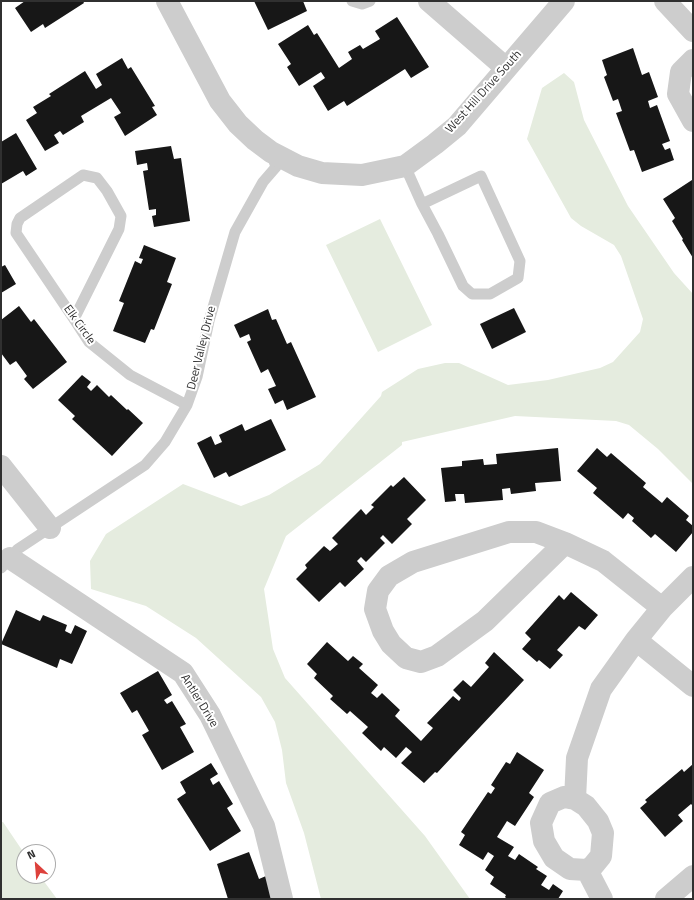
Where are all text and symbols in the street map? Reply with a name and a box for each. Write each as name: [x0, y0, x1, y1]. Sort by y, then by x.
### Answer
street label: West Hill Drive South: [443, 48, 525, 136]
street label: Elk Circle: [60, 303, 98, 347]
street label: Deer Valley Drive: [185, 305, 219, 391]
street label: Antler Drive: [177, 672, 221, 730]
north arrow: [16, 844, 56, 884]
text: N: [24, 845, 38, 863]

